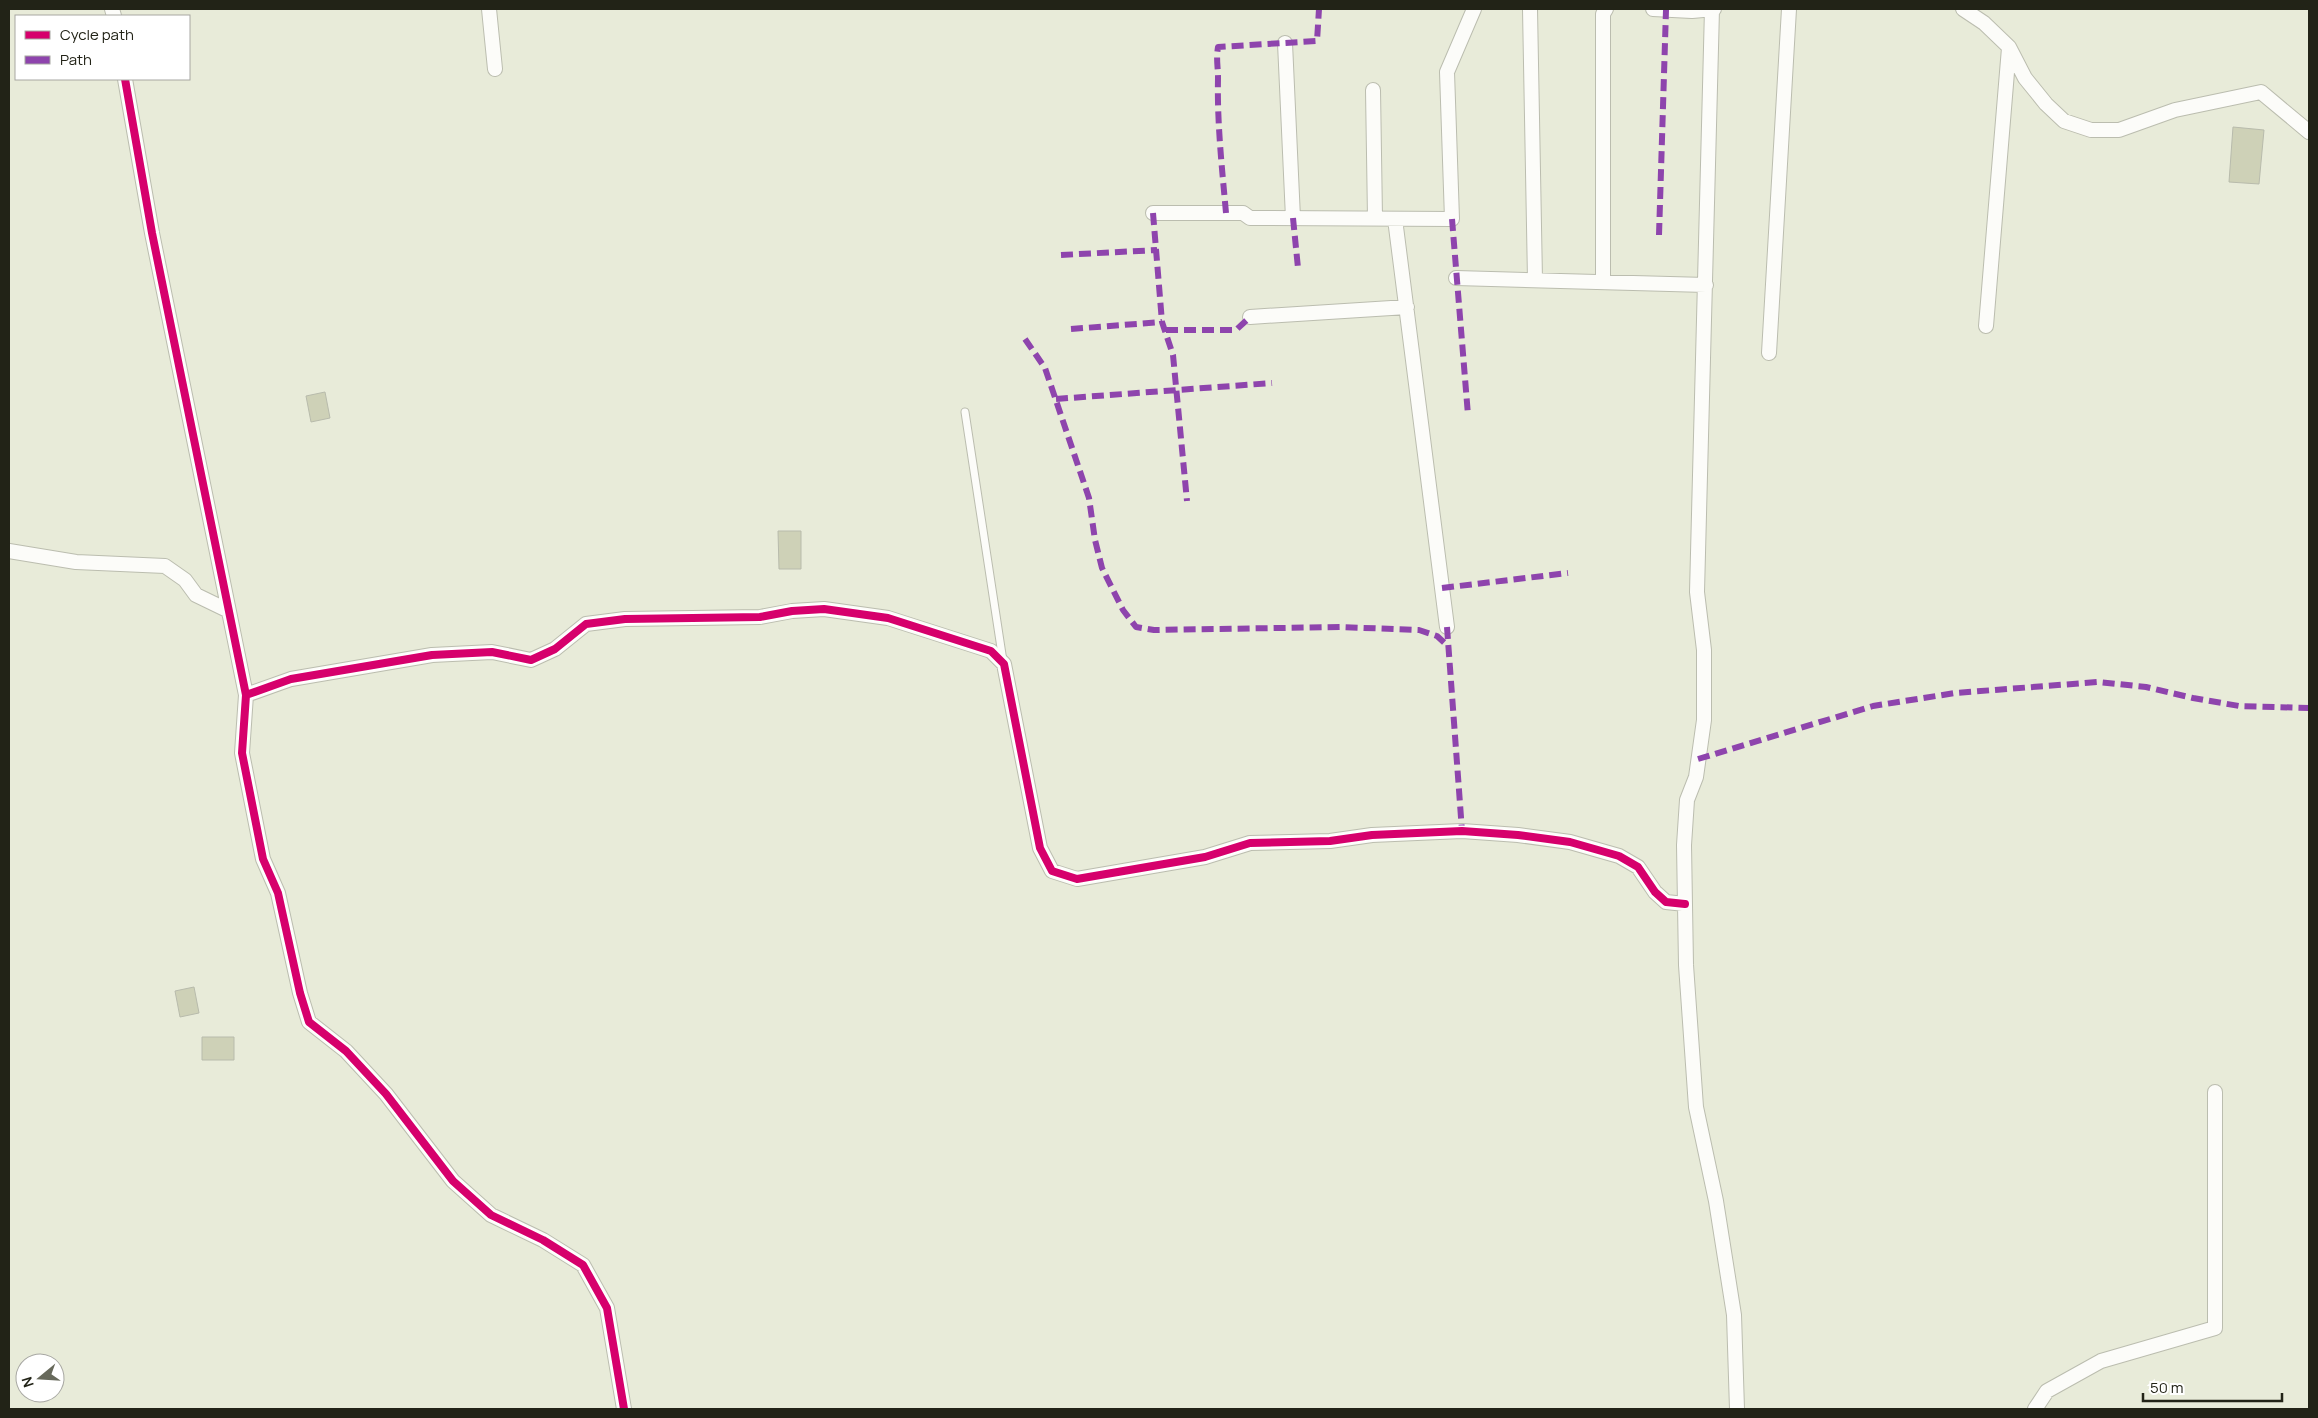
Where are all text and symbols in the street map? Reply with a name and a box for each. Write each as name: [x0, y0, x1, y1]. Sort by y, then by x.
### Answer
legend: [15, 15, 190, 80]
text: Cycle path: [60, 24, 134, 45]
text: Path: [60, 49, 92, 70]
north arrow: [15, 1353, 65, 1403]
scale bar: [2143, 1370, 2282, 1402]
text: N: [17, 1374, 38, 1390]
text: 50 m: [2150, 1377, 2184, 1398]

